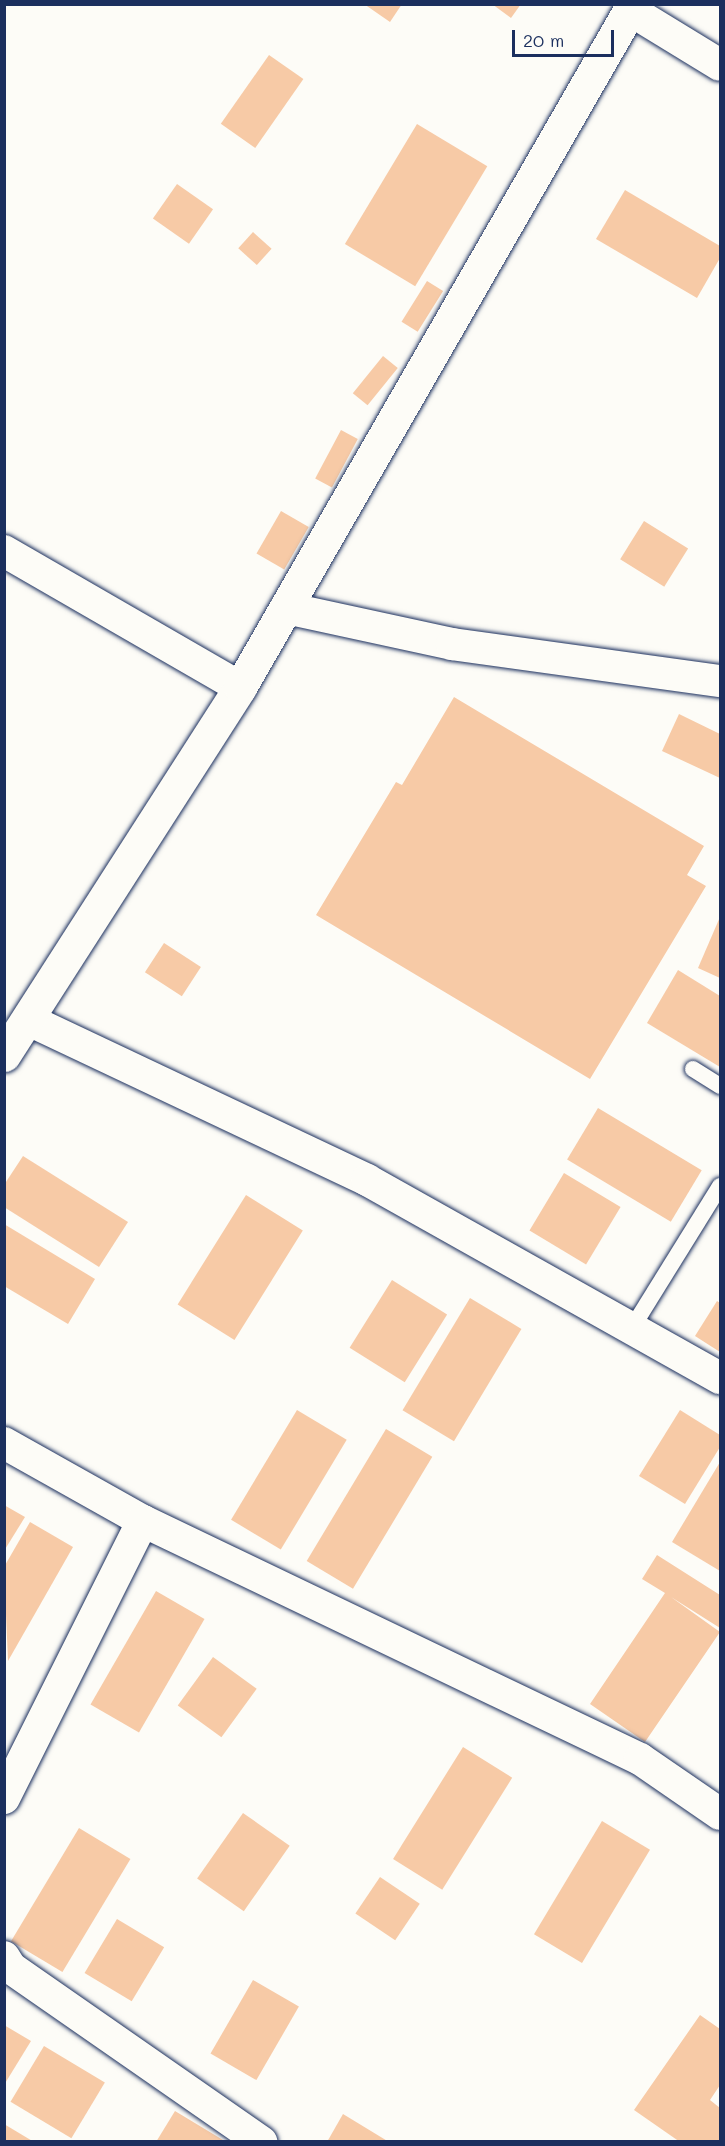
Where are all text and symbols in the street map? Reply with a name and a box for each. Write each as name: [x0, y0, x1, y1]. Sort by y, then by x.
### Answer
scale bar: [515, 18, 617, 56]
text: 20 m: [523, 28, 564, 52]

